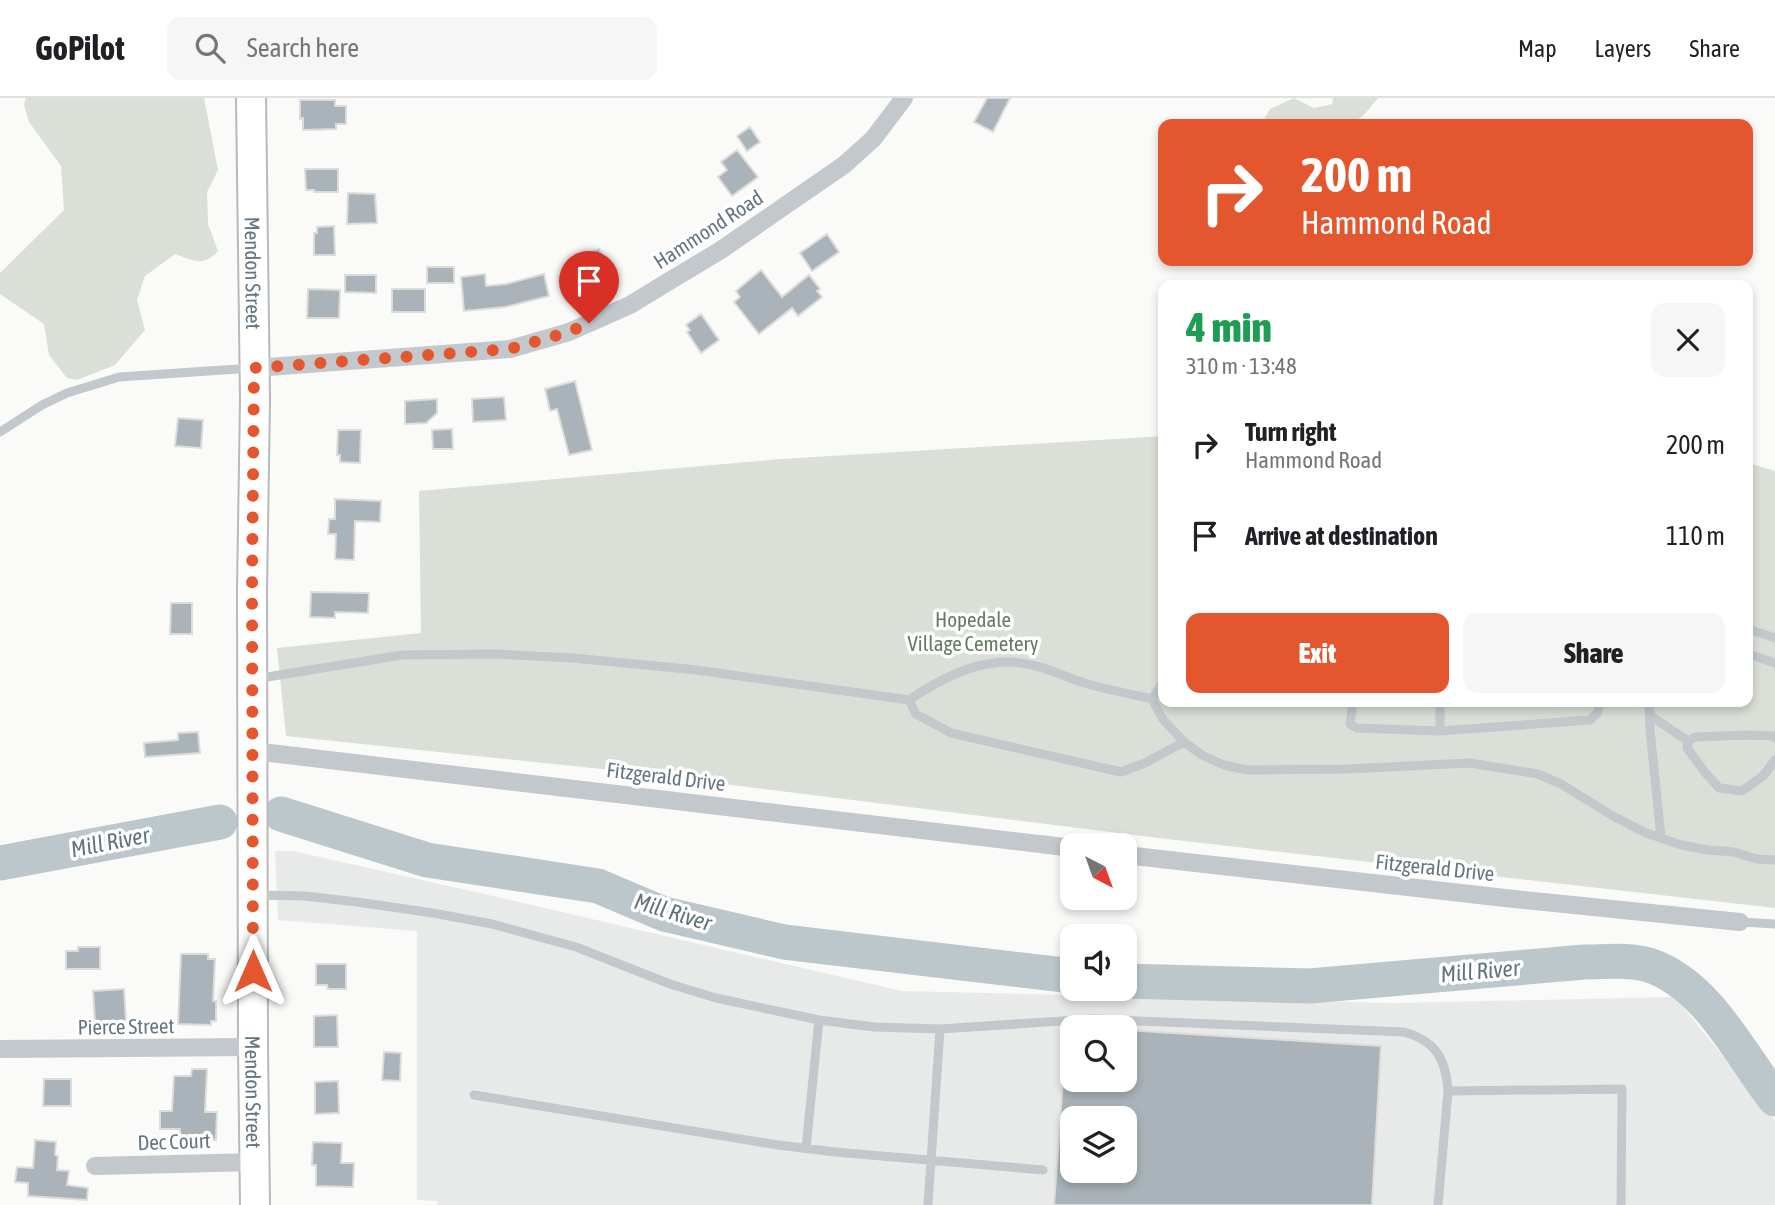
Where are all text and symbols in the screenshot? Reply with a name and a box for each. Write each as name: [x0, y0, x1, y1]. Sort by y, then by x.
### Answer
search box: [167, 17, 657, 80]
text: GoPilot: [35, 29, 125, 67]
icon: search: [191, 29, 229, 67]
text: Search here: [247, 33, 359, 63]
text: Map: [1518, 35, 1557, 62]
text: Layers: [1595, 35, 1651, 62]
text: Share: [1689, 35, 1740, 62]
text: 200 m: [1301, 146, 1412, 202]
icon: right: [1186, 147, 1277, 238]
street label: Hammond Road: [649, 185, 767, 273]
text: Hammond Road: [1301, 204, 1492, 241]
street label: Mendon Street: [241, 216, 266, 330]
pin: [559, 251, 619, 323]
icon: arrive: [570, 262, 608, 300]
text: 4 min: [1186, 303, 1272, 351]
button: close: [1651, 303, 1725, 377]
text: 310 m · 13:48: [1186, 353, 1297, 379]
text: Turn right: [1245, 417, 1336, 447]
icon: right: [1186, 426, 1224, 464]
text: 200 m: [1666, 430, 1725, 460]
text: Hammond Road: [1245, 447, 1382, 473]
icon: arrive: [1186, 517, 1224, 555]
text: Arrive at destination: [1245, 521, 1438, 551]
text: 110 m: [1666, 521, 1725, 551]
park label: Hopedale Village Cemetery: [908, 607, 1039, 655]
button: Exit: [1186, 613, 1449, 693]
button: Share: [1463, 613, 1725, 693]
street label: Fitzgerald Drive: [605, 757, 727, 795]
water label: Mill River: [69, 821, 153, 862]
north arrow: [1060, 833, 1138, 910]
map controls: [1060, 833, 1137, 1183]
street label: Fitzgerald Drive: [1374, 849, 1496, 885]
water label: Mill River: [631, 888, 716, 936]
button: sound: [1060, 924, 1137, 1001]
position arrow: [216, 934, 290, 1008]
water label: Mill River: [1439, 954, 1522, 987]
street label: Pierce Street: [77, 1013, 175, 1039]
button: search: [1060, 1015, 1137, 1092]
street label: Mendon Street: [241, 1035, 266, 1149]
button: layers: [1060, 1106, 1137, 1183]
street label: Dec Court: [137, 1128, 211, 1154]

